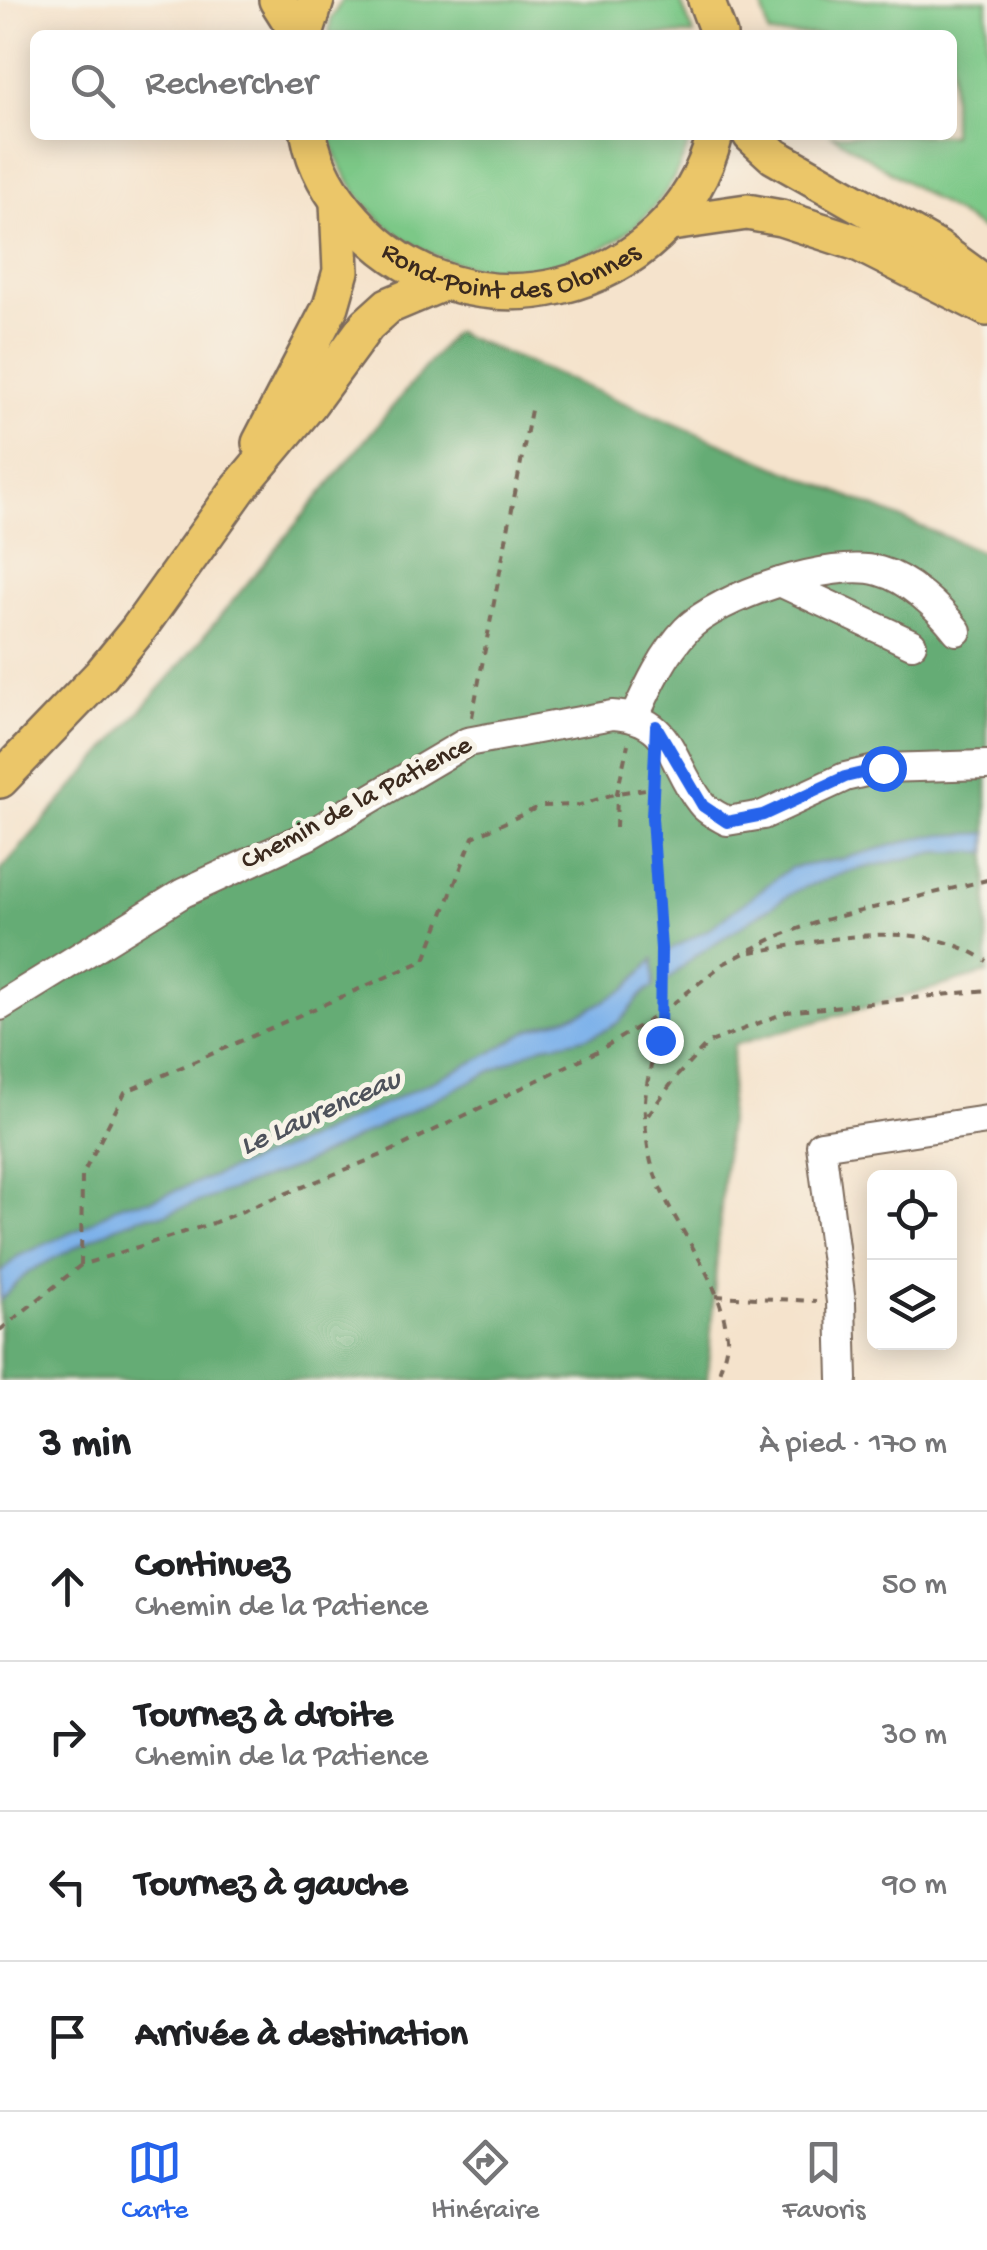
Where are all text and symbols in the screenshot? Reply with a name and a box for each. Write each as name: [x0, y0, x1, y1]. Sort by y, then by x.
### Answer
search box: [30, 30, 957, 140]
icon: search: [65, 58, 120, 113]
text: Rechercher: [145, 63, 317, 107]
street label: Rond-Point des Olonnes: [376, 224, 648, 258]
text: Rond-Point des Olonnes: [374, 235, 648, 308]
street label: Chemin de la Patience: [236, 729, 479, 879]
route start: [861, 746, 907, 792]
route end: [638, 1018, 684, 1064]
water label: Le Laurenceau: [235, 1062, 409, 1165]
map controls: [867, 1170, 957, 1350]
button: locate: [867, 1170, 957, 1260]
button: layers: [867, 1260, 957, 1350]
text: 3 min: [40, 1421, 131, 1470]
text: À pied · 170 m: [759, 1426, 947, 1464]
text: Continuez: [135, 1545, 289, 1589]
icon: ahead: [40, 1559, 95, 1614]
text: 50 m: [882, 1567, 947, 1605]
text: Chemin de la Patience: [135, 1589, 428, 1627]
text: Tournez à droite: [135, 1695, 393, 1739]
icon: right: [40, 1709, 95, 1764]
text: 30 m: [882, 1717, 947, 1755]
text: Chemin de la Patience: [135, 1739, 428, 1777]
icon: left: [40, 1859, 95, 1914]
text: Tournez à gauche: [135, 1864, 408, 1908]
text: 90 m: [883, 1867, 947, 1905]
icon: arrive: [40, 2009, 95, 2064]
text: Arrivée à destination: [135, 2014, 468, 2058]
tab: Carte: [122, 2135, 188, 2228]
tab: Itinéraire: [431, 2135, 539, 2228]
tab: Favoris: [782, 2135, 865, 2228]

